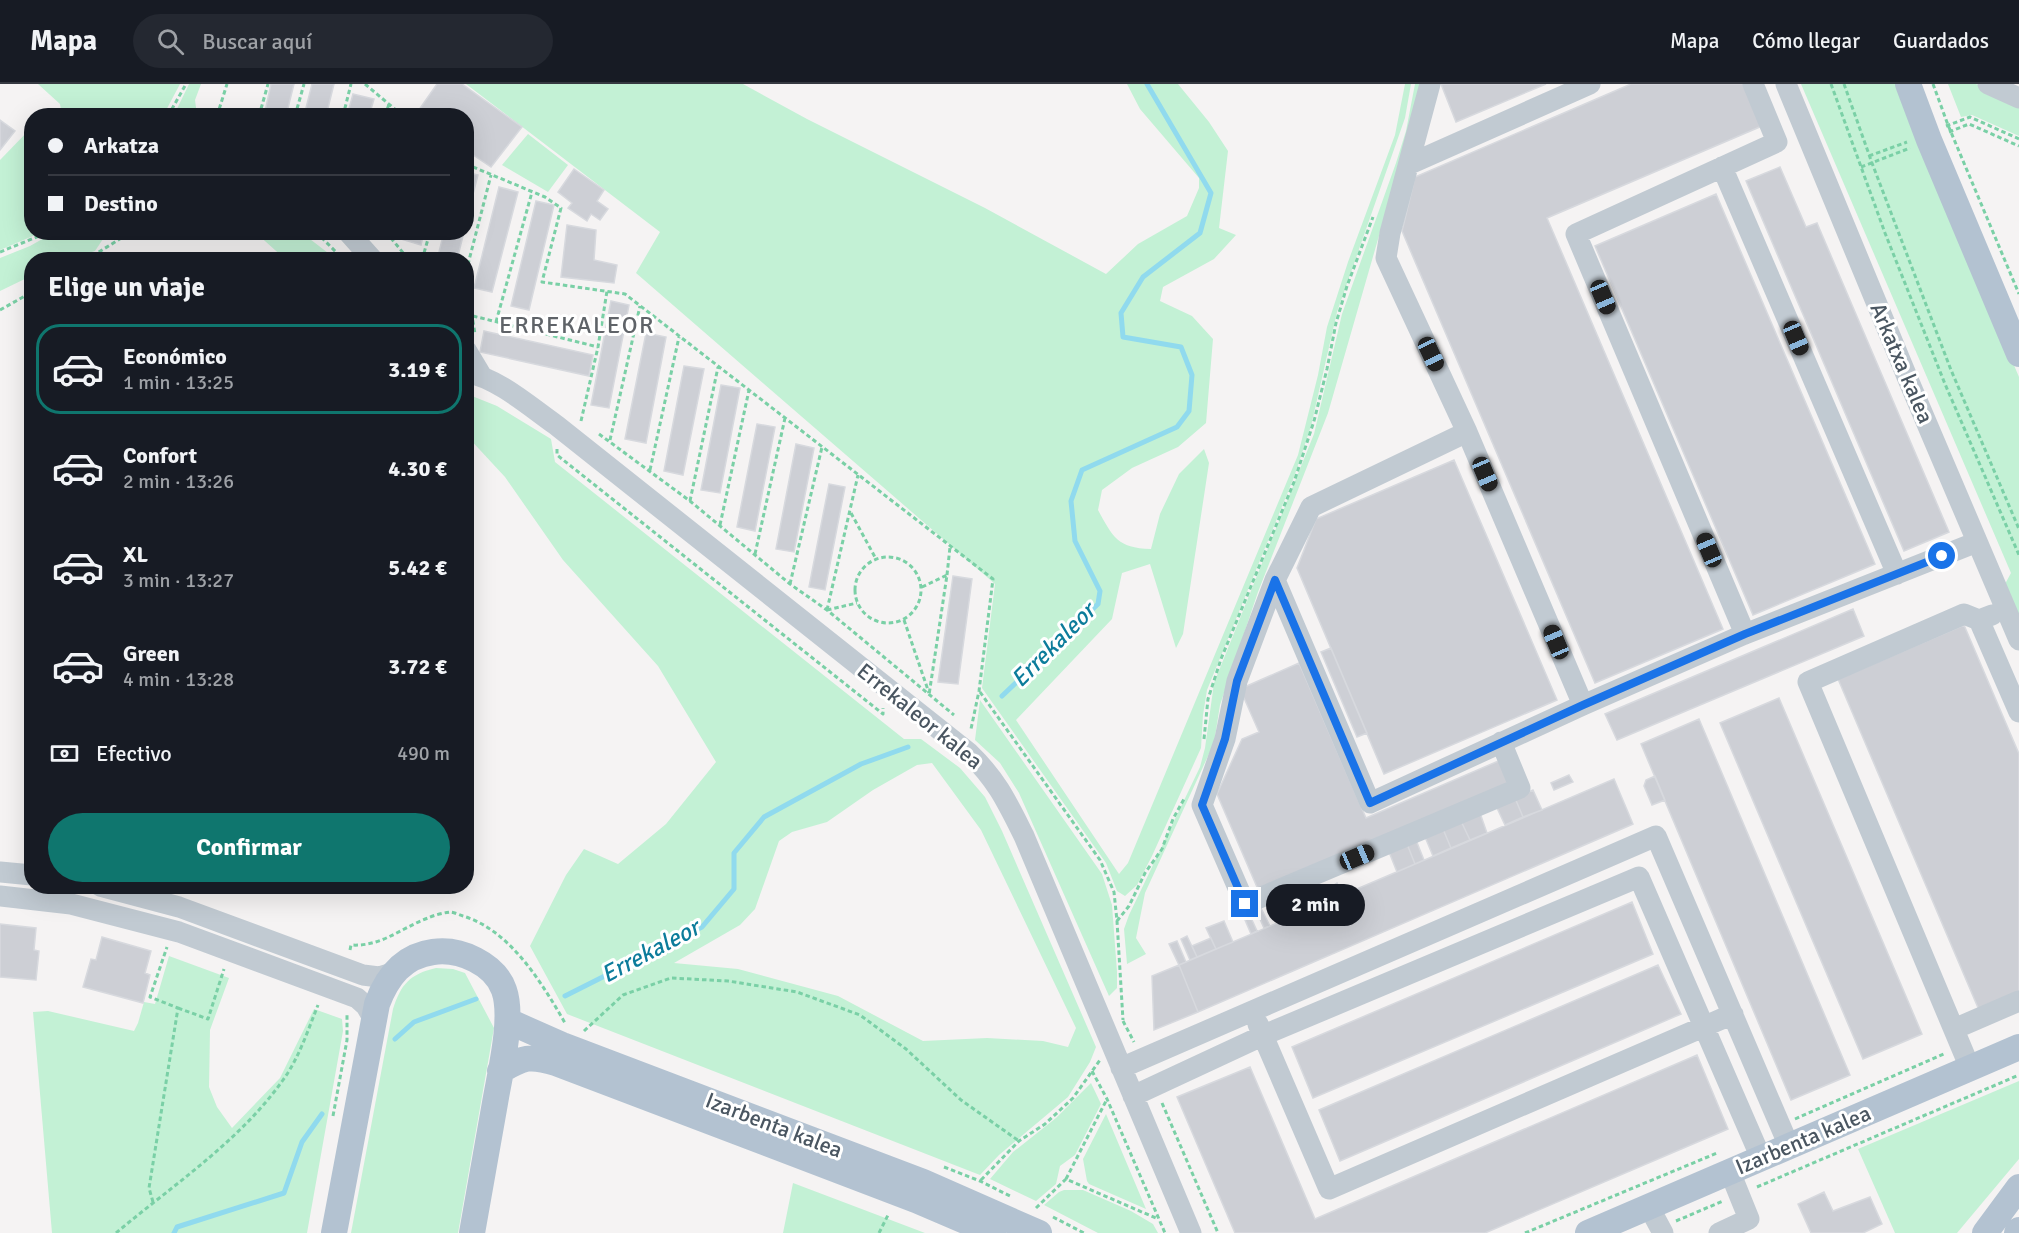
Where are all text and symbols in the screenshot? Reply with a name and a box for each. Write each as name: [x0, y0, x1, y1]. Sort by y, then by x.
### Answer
search box: [133, 14, 553, 68]
text: Mapa: [30, 24, 97, 58]
icon: search: [154, 25, 187, 58]
text: Buscar aquí: [202, 28, 312, 55]
text: Mapa: [1670, 28, 1719, 54]
text: Cómo llegar: [1752, 28, 1860, 54]
text: Guardados: [1893, 28, 1989, 54]
text: Arkatza: [84, 132, 159, 159]
text: Destino: [84, 190, 158, 217]
text: Elige un viaje: [48, 271, 205, 304]
car: [1588, 277, 1618, 317]
street label: Arkatxa kalea: [1865, 299, 1939, 427]
district label: ERREKALEOR: [499, 310, 655, 340]
car: [1781, 318, 1811, 358]
car: [1415, 334, 1447, 374]
icon: car: [51, 342, 105, 396]
text: Económico: [123, 343, 227, 370]
text: 3.19 €: [388, 356, 447, 383]
text: 1 min · 13:25: [123, 370, 234, 395]
icon: car: [51, 441, 105, 495]
text: Confort: [123, 442, 197, 469]
car: [1470, 454, 1500, 494]
text: 4.30 €: [388, 455, 447, 482]
text: 2 min · 13:26: [123, 469, 234, 494]
car: [1694, 530, 1724, 570]
icon: car: [51, 540, 105, 594]
text: XL: [123, 541, 148, 568]
route start: [1928, 542, 1955, 569]
text: 5.42 €: [388, 554, 447, 581]
text: 3 min · 13:27: [123, 568, 234, 593]
water label: Errekaleor: [1005, 594, 1104, 693]
car: [1541, 622, 1571, 662]
icon: car: [51, 639, 105, 693]
text: Green: [123, 640, 180, 667]
text: 3.72 €: [388, 653, 447, 680]
street label: Errekaleor kalea: [852, 657, 988, 775]
text: 4 min · 13:28: [123, 667, 234, 692]
icon: cash: [48, 737, 81, 770]
text: Efectivo: [96, 740, 172, 767]
text: 490 m: [397, 741, 450, 766]
button: Confirmar: [48, 813, 450, 882]
car: [1337, 842, 1377, 872]
callout: 2 min: [1266, 883, 1365, 925]
route end: [1231, 890, 1258, 917]
text: 2 min: [1291, 892, 1340, 917]
water label: Errekaleor: [596, 911, 707, 989]
street label: Izarbenta kalea: [702, 1087, 846, 1163]
street label: Izarbenta kalea: [1731, 1099, 1875, 1181]

